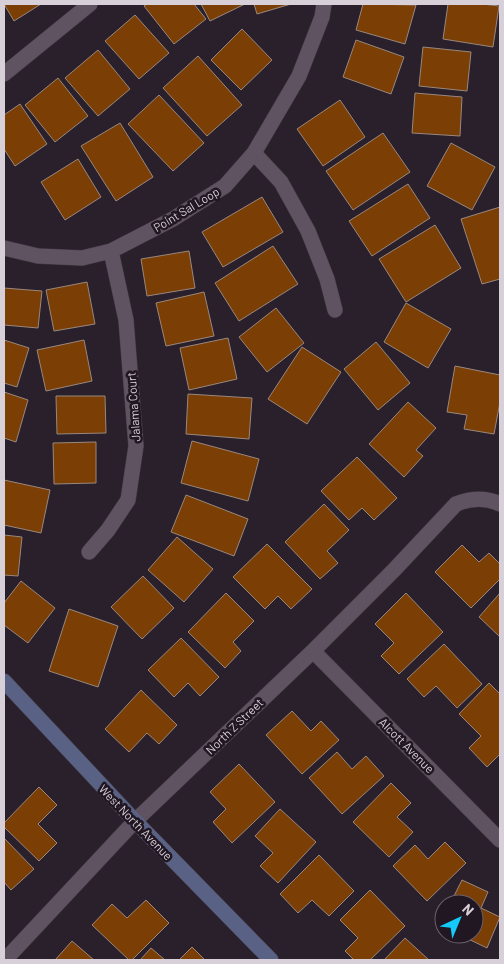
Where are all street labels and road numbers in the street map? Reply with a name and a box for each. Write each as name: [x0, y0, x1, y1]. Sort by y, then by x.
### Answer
street label: Point Sal Loop: [150, 184, 222, 234]
street label: Jalama Court: [124, 372, 142, 442]
street label: North Z Street: [202, 695, 266, 757]
street label: Alcott Avenue: [377, 715, 437, 775]
street label: West North Avenue: [96, 781, 176, 863]

